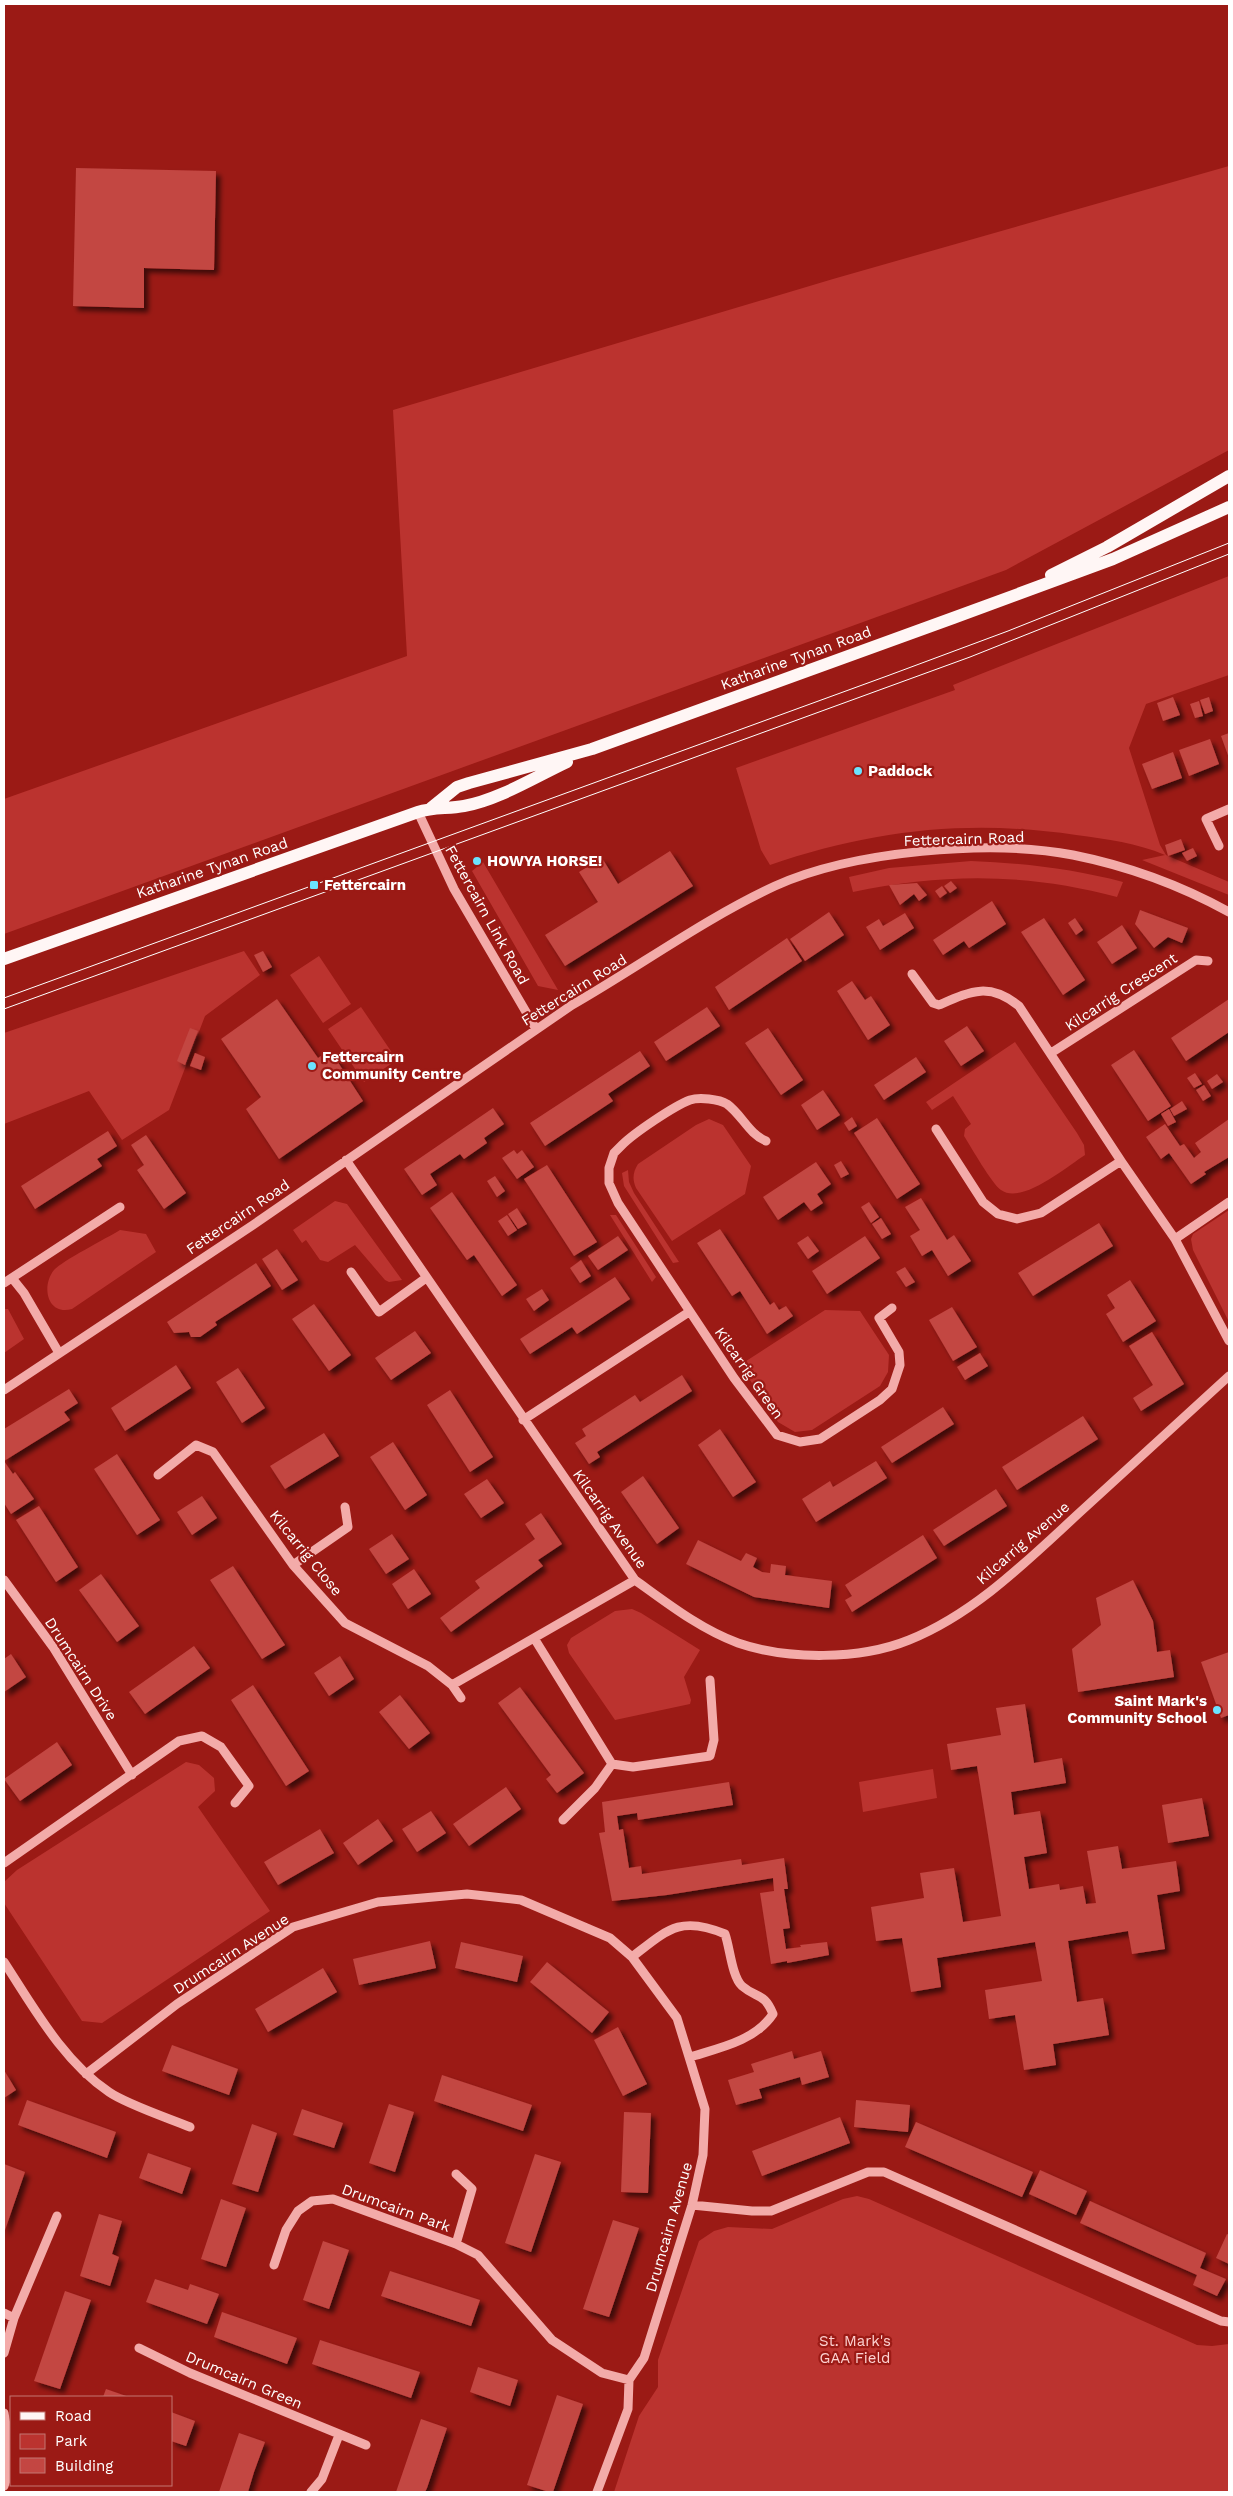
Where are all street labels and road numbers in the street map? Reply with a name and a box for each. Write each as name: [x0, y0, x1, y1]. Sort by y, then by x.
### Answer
street label: Katharine Tynan Road: [718, 622, 874, 694]
street label: Fettercairn Road: [903, 828, 1025, 850]
street label: Katharine Tynan Road: [134, 834, 290, 902]
street label: Fettercairn Link Road: [441, 842, 533, 988]
street label: Kilcarrig Crescent: [1062, 949, 1181, 1035]
street label: Fettercairn Road: [518, 950, 630, 1030]
street label: Fettercairn Road: [183, 1176, 293, 1258]
street label: Kilcarrig Green: [711, 1324, 787, 1422]
street label: Kilcarrig Avenue: [569, 1466, 651, 1572]
street label: Kilcarrig Avenue: [973, 1498, 1073, 1588]
street label: Kilcarrig Close: [266, 1507, 346, 1599]
street label: Drumcairn Drive: [41, 1614, 121, 1724]
street label: Drumcairn Avenue: [170, 1910, 292, 1998]
street label: Drumcairn Avenue: [642, 2160, 696, 2294]
street label: Drumcairn Park: [339, 2180, 453, 2236]
street label: Drumcairn Green: [183, 2347, 305, 2413]

